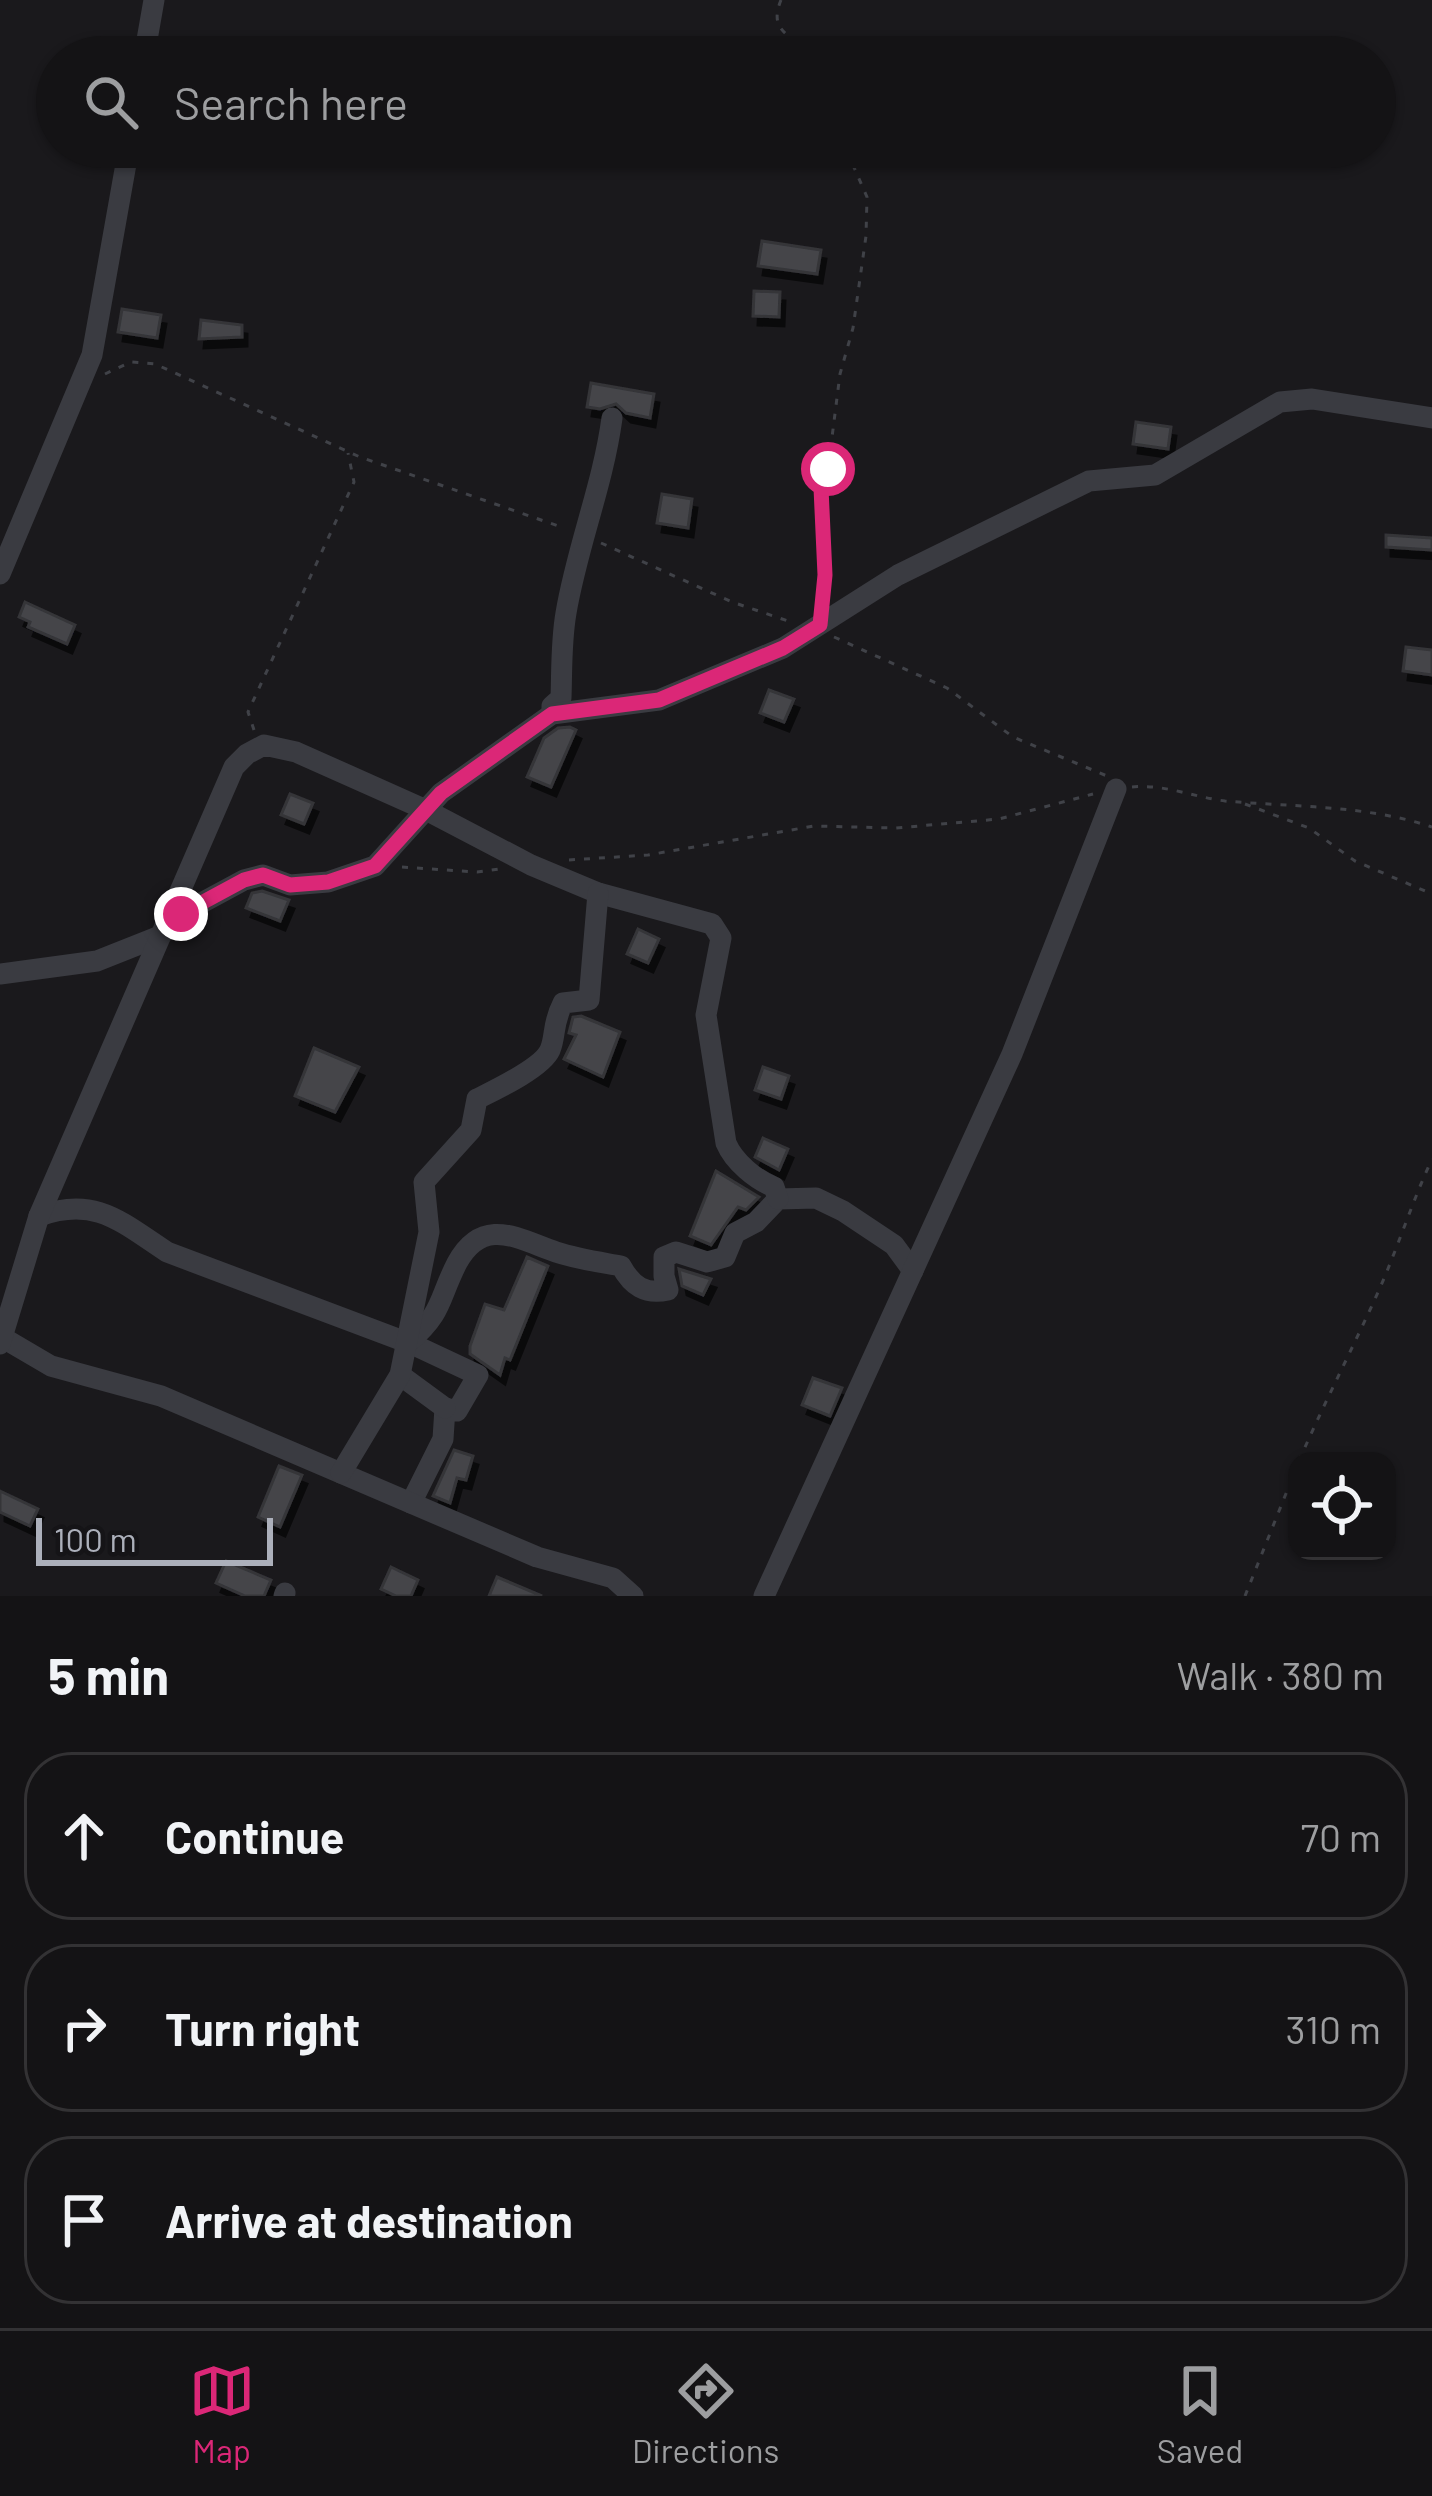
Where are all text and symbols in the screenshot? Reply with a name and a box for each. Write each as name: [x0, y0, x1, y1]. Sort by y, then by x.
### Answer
search box: [36, 36, 1396, 168]
icon: search: [78, 69, 144, 135]
text: Search here: [174, 75, 408, 129]
route start: [801, 442, 855, 496]
route end: [154, 887, 208, 941]
map controls: [1288, 1452, 1396, 1560]
button: locate: [1288, 1452, 1396, 1560]
scale bar: [36, 1512, 273, 1565]
text: 100 m: [54, 1519, 137, 1559]
text: 5 min: [48, 1644, 169, 1705]
text: Walk · 380 m: [1177, 1651, 1384, 1698]
icon: ahead: [51, 1803, 117, 1869]
text: Continue: [165, 1809, 344, 1863]
text: 70 m: [1300, 1813, 1381, 1860]
icon: right: [51, 1995, 117, 2061]
text: Turn right: [165, 2001, 360, 2055]
text: 310 m: [1285, 2005, 1381, 2052]
icon: arrive: [51, 2187, 117, 2253]
text: Arrive at destination: [165, 2193, 573, 2247]
tab: Map: [189, 2358, 255, 2470]
tab: Directions: [632, 2358, 779, 2470]
tab: Saved: [1157, 2358, 1243, 2470]

